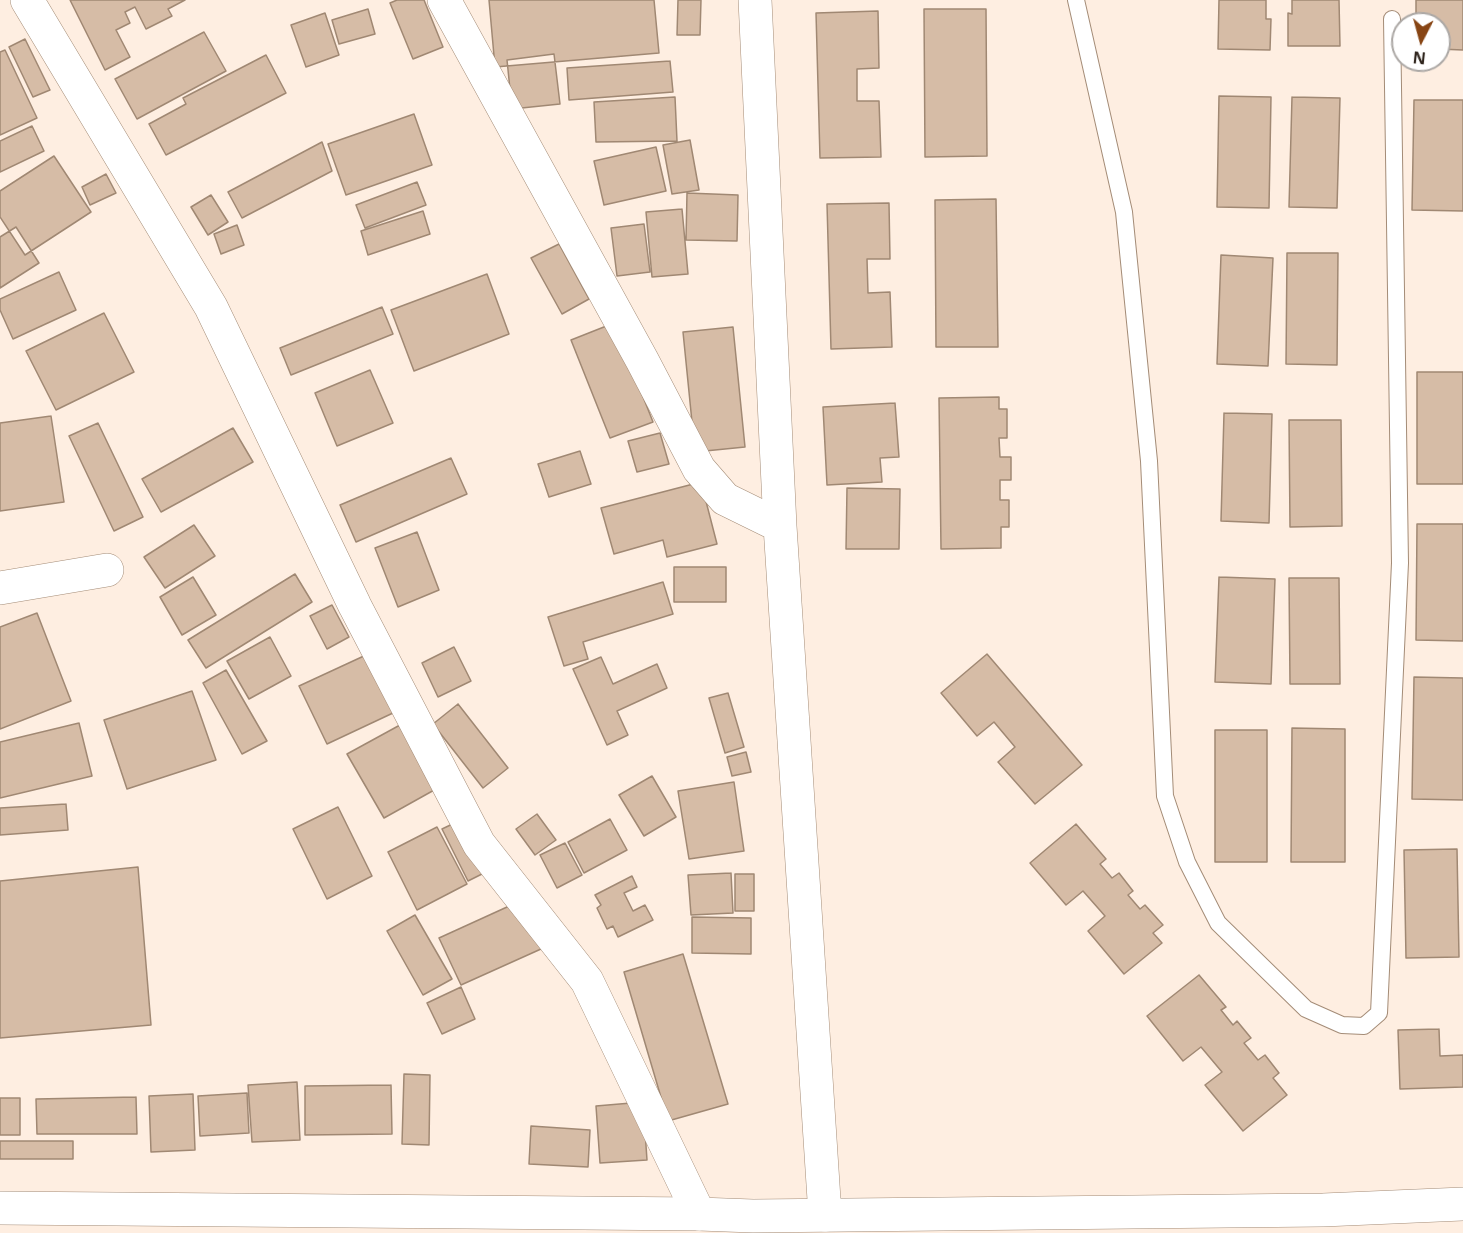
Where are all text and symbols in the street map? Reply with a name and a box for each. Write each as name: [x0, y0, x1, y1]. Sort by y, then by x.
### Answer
north arrow: [1391, 12, 1451, 72]
text: N: [1412, 46, 1427, 70]

